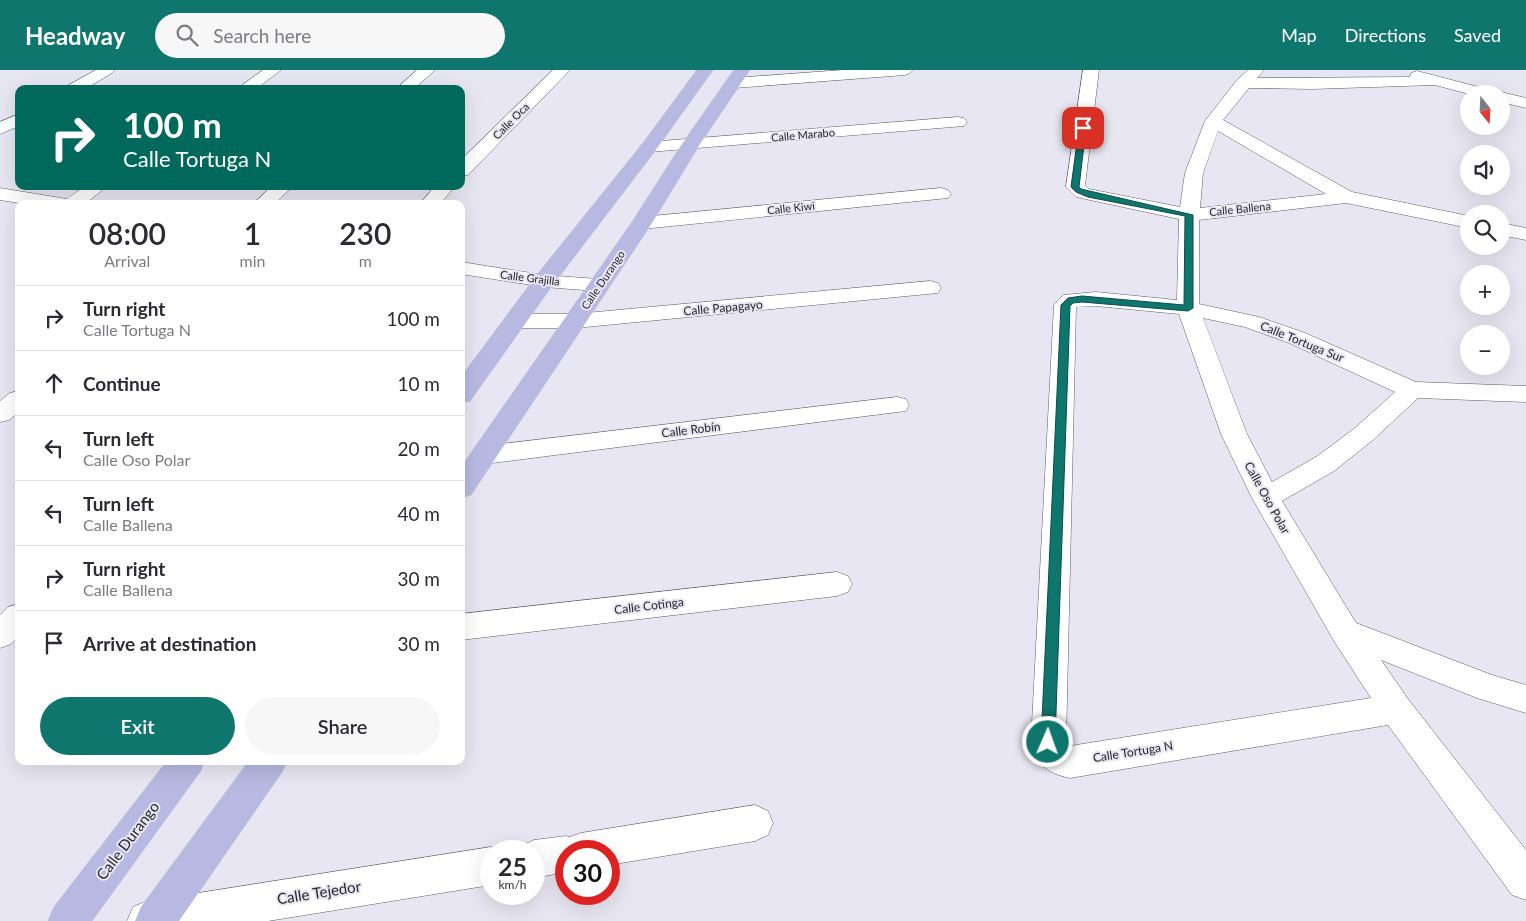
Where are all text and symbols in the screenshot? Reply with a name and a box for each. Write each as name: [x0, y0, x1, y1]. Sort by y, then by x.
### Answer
search box: [155, 13, 505, 58]
text: Headway: [25, 21, 125, 50]
icon: search: [173, 21, 201, 49]
text: Search here: [213, 24, 311, 47]
text: Map: [1281, 24, 1317, 46]
text: Directions: [1345, 24, 1426, 46]
text: Saved: [1454, 24, 1501, 46]
north arrow: [1460, 85, 1510, 135]
map controls: [1460, 85, 1510, 375]
street label: Calle Oca: [490, 100, 532, 142]
text: 100 m: [123, 103, 222, 145]
icon: right: [40, 105, 105, 170]
pin: [1062, 107, 1104, 149]
icon: arrive: [1069, 114, 1097, 142]
street label: Calle Marabo: [771, 125, 835, 144]
text: Calle Tortuga N: [123, 145, 271, 172]
button: sound: [1460, 145, 1510, 195]
street label: Calle Kiwi: [766, 199, 816, 216]
street label: Calle Ballena: [1209, 199, 1271, 218]
button: search: [1460, 205, 1510, 255]
text: 08:00: [89, 215, 166, 251]
text: 1: [244, 215, 261, 251]
text: 230: [339, 215, 391, 251]
street label: Calle Durango: [578, 248, 627, 312]
text: Arrival: [104, 251, 150, 270]
text: min: [240, 251, 265, 270]
text: m: [359, 251, 372, 270]
button: +: [1460, 265, 1510, 315]
street label: Calle Grajilla: [500, 267, 561, 288]
text: Turn right: [83, 297, 165, 320]
street label: Calle Papagayo: [683, 297, 763, 318]
icon: right: [40, 304, 68, 332]
text: 100 m: [386, 307, 440, 330]
street label: Calle Tortuga Sur: [1258, 318, 1347, 365]
text: Calle Tortuga N: [83, 320, 191, 339]
button: −: [1460, 325, 1510, 375]
icon: ahead: [40, 369, 68, 397]
text: Continue: [83, 372, 161, 395]
text: 10 m: [397, 372, 440, 395]
street label: Calle Robín: [661, 418, 721, 441]
text: Turn left: [83, 427, 154, 450]
icon: left: [40, 434, 68, 462]
text: 20 m: [397, 437, 440, 460]
text: Calle Oso Polar: [83, 450, 190, 469]
street label: Calle Oso Polar: [1241, 459, 1294, 537]
text: Turn left: [83, 492, 154, 515]
icon: left: [40, 499, 68, 527]
text: 40 m: [397, 502, 440, 525]
text: Calle Ballena: [83, 515, 173, 534]
text: Turn right: [83, 557, 165, 580]
icon: right: [40, 564, 68, 592]
text: 30 m: [397, 567, 440, 590]
text: Calle Ballena: [83, 580, 173, 599]
street label: Calle Cotinga: [613, 594, 685, 617]
icon: arrive: [40, 629, 68, 657]
text: Arrive at destination: [83, 632, 256, 655]
text: 30 m: [397, 632, 440, 655]
button: Exit: [40, 697, 235, 755]
button: Share: [245, 697, 440, 755]
position arrow: [1021, 715, 1073, 767]
street label: Calle Tortuga N: [1092, 738, 1174, 765]
street label: Calle Durango: [92, 798, 162, 883]
speed limit sign: 30: [555, 840, 620, 905]
text: 25: [498, 851, 527, 881]
street label: Calle Tejedor: [276, 876, 363, 908]
text: km/h: [498, 877, 527, 892]

